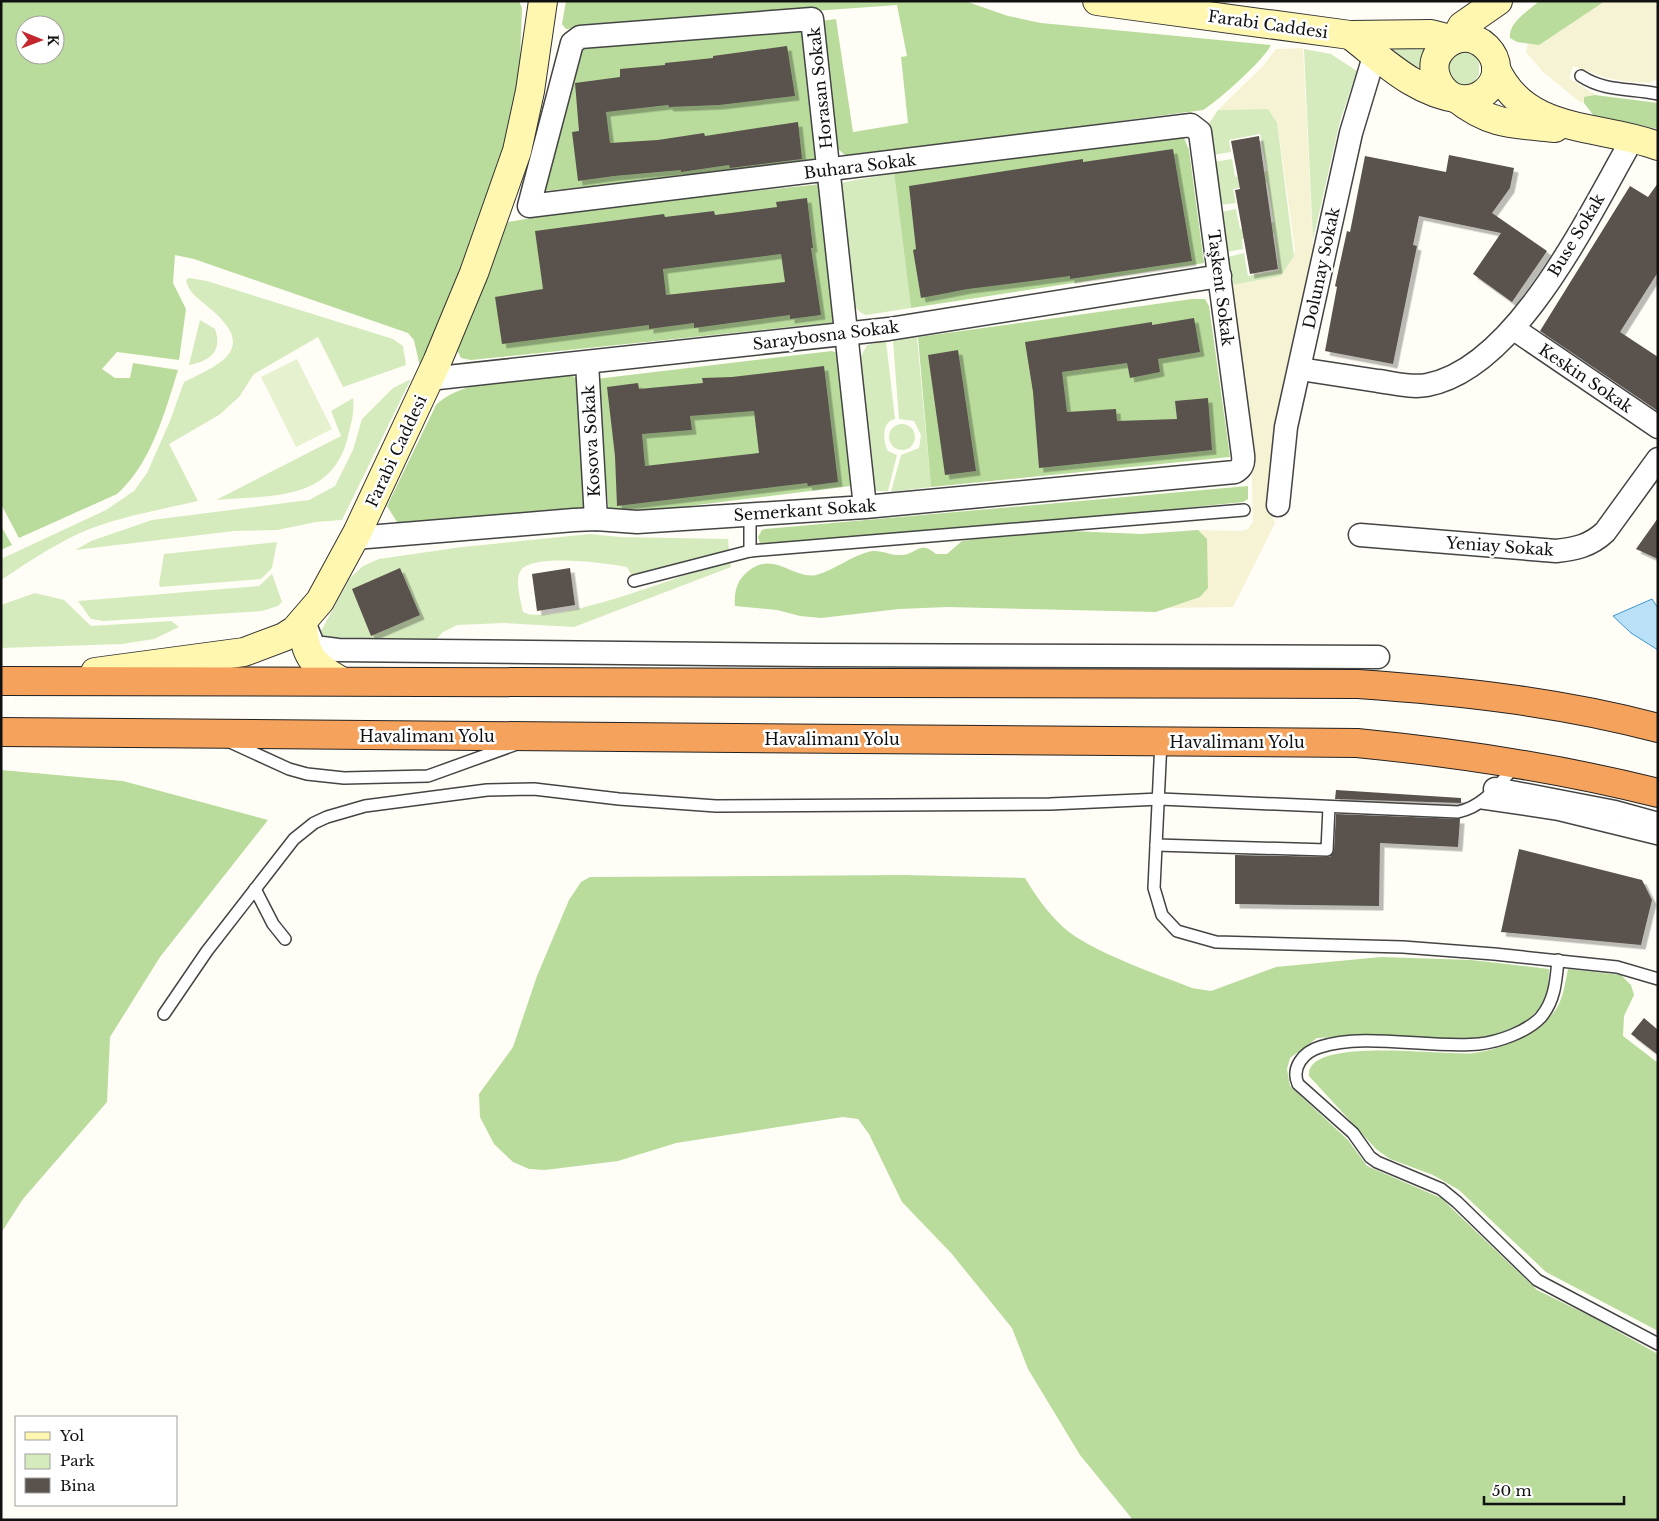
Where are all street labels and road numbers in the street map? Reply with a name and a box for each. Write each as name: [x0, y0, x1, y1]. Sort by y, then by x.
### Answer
street label: Farabi Caddesi: [1207, 6, 1330, 42]
street label: Horasan Sokak: [804, 26, 836, 150]
street label: Buhara Sokak: [803, 149, 917, 183]
street label: Buse Sokak: [1543, 190, 1609, 280]
street label: Dolunay Sokak: [1298, 205, 1344, 331]
street label: Taşkent Sokak: [1204, 229, 1238, 347]
street label: Saraybosna Sokak: [752, 316, 901, 354]
street label: Keskin Sokak: [1535, 339, 1637, 417]
street label: Kosova Sokak: [578, 384, 604, 498]
street label: Farabi Caddesi: [361, 391, 431, 510]
street label: Semerkant Sokak: [733, 495, 877, 525]
street label: Yeniay Sokak: [1444, 532, 1555, 560]
street label: Havalimanı Yolu: [359, 726, 495, 746]
street label: Havalimanı Yolu: [764, 729, 900, 749]
street label: Havalimanı Yolu: [1169, 732, 1305, 752]

